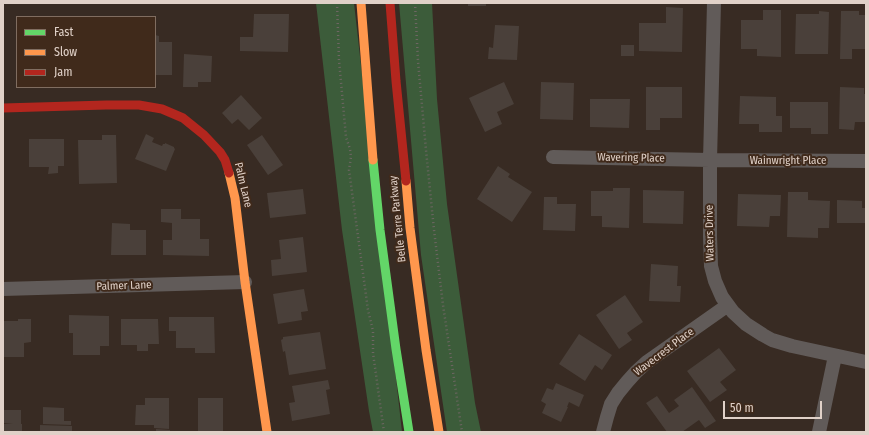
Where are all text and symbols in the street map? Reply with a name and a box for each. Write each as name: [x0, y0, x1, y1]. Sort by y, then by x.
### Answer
legend: [16, 16, 156, 88]
text: Fast: [54, 25, 73, 39]
text: Slow: [54, 45, 77, 59]
text: Jam: [54, 65, 72, 79]
street label: Wavering Place: [597, 151, 665, 165]
street label: Wainwright Place: [750, 154, 826, 168]
street label: Palm Lane: [231, 161, 255, 209]
street label: Belle Terre Parkway: [387, 175, 409, 263]
street label: Waters Drive: [703, 205, 717, 261]
street label: Palmer Lane: [96, 278, 152, 294]
street label: Wavecrest Place: [631, 325, 697, 379]
scale bar: [725, 393, 824, 419]
text: 50 m: [730, 401, 754, 415]

